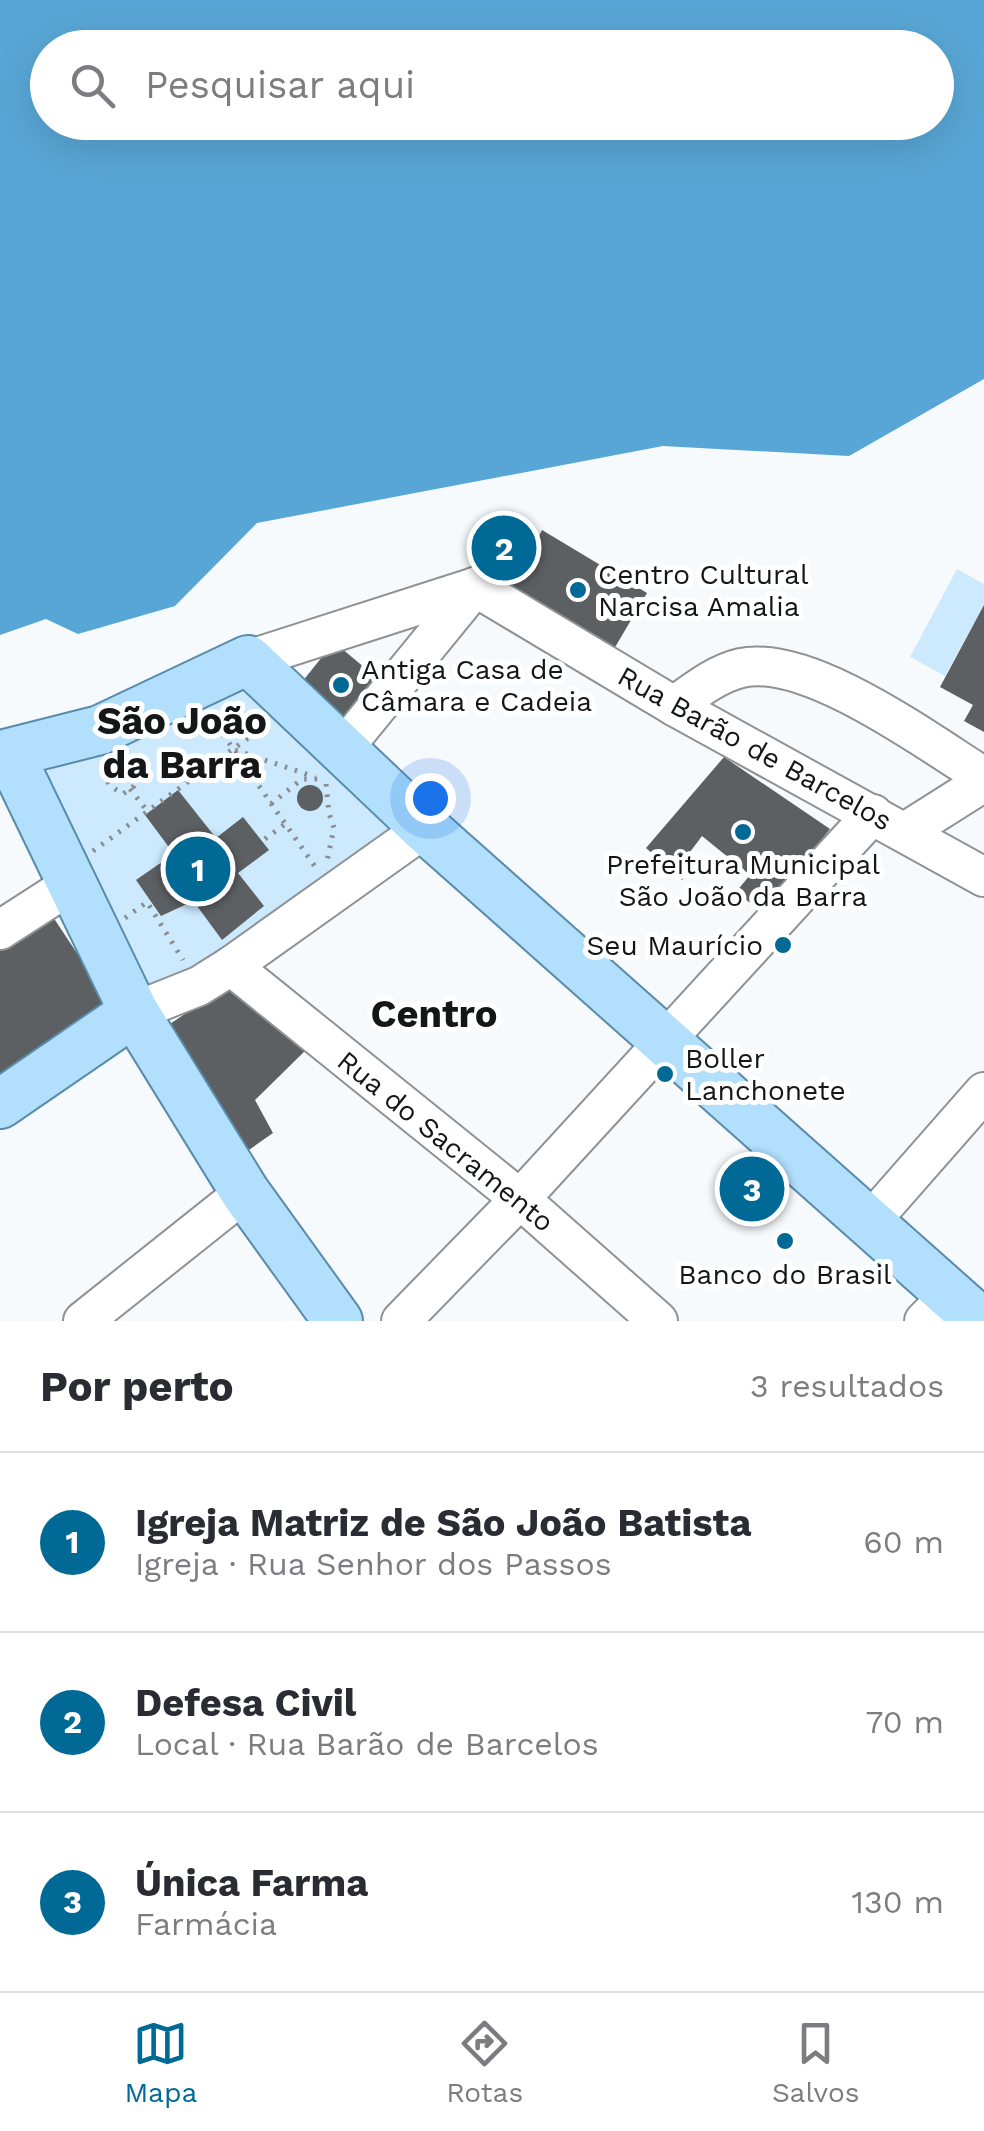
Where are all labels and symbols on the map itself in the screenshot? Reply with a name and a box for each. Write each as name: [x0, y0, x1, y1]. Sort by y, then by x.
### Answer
pin: 2: [472, 510, 536, 586]
place label: Centro Cultural Narcisa Amalia: [598, 558, 809, 623]
marker: Centro Cultural Narcisa Amalia: [567, 579, 589, 601]
place label: Antiga Casa de Câmara e Cadeia: [361, 653, 592, 718]
street label: Rua Barão de Barcelos: [612, 659, 897, 838]
marker: Antiga Casa de Câmara e Cadeia: [330, 674, 352, 696]
district label: São João da Barra: [97, 699, 267, 787]
your location: [405, 773, 456, 824]
marker: Prefeitura Municipal São João da Barra: [732, 821, 754, 843]
pin: 1: [166, 832, 230, 906]
place label: Prefeitura Municipal São João da Barra: [606, 848, 880, 913]
place label: Seu Maurício: [586, 929, 763, 962]
marker: Seu Maurício: [772, 934, 794, 956]
district label: Centro: [371, 992, 497, 1036]
place label: Boller Lanchonete: [685, 1042, 846, 1107]
street label: Rua do Sacramento: [331, 1044, 561, 1239]
marker: Boller Lanchonete: [654, 1063, 676, 1085]
pin: 3: [720, 1152, 784, 1226]
marker: Banco do Brasil: [774, 1230, 796, 1252]
place label: Banco do Brasil: [678, 1258, 892, 1291]

